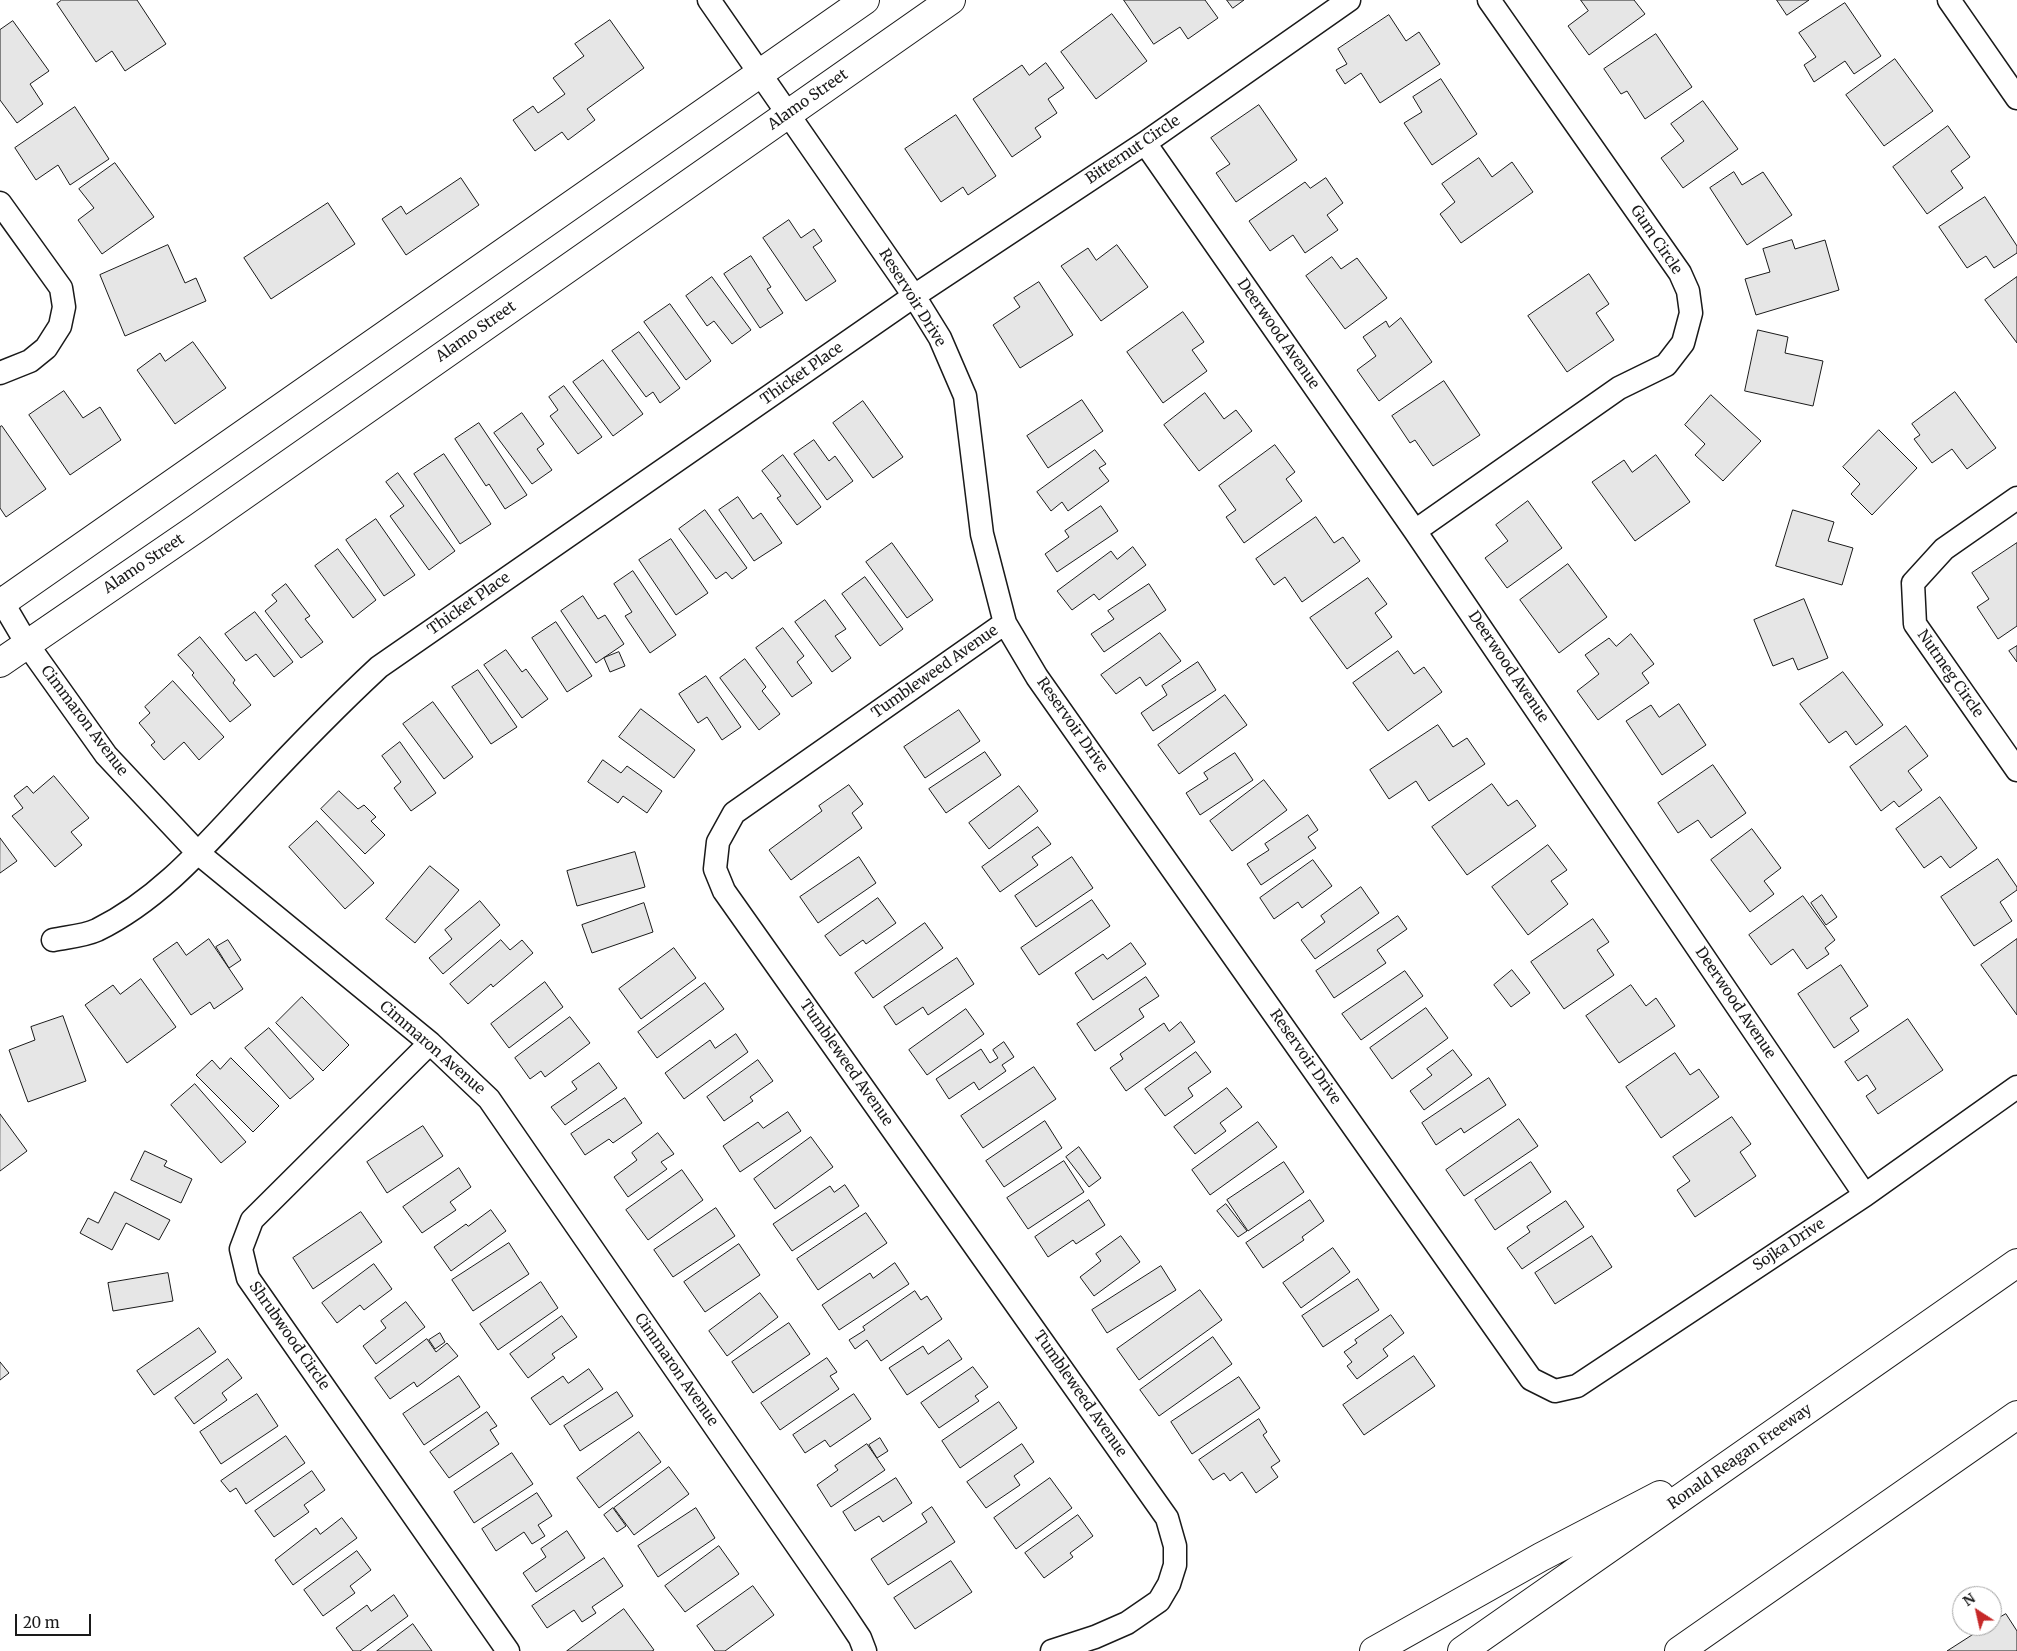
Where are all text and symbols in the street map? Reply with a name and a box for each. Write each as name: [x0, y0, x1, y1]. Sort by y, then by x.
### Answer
street label: Alamo Street: [765, 66, 851, 134]
street label: Bitternut Circle: [1082, 112, 1184, 188]
street label: Gum Circle: [1626, 202, 1686, 278]
street label: Reservoir Drive: [875, 246, 949, 350]
street label: Deerwood Avenue: [1233, 275, 1323, 393]
street label: Alamo Street: [433, 298, 519, 366]
street label: Thicket Place: [757, 339, 847, 409]
street label: Alamo Street: [100, 530, 188, 598]
street label: Thicket Place: [424, 569, 514, 639]
street label: Deerwood Avenue: [1464, 608, 1552, 726]
street label: Tumbleweed Avenue: [868, 622, 1002, 722]
street label: Nutmeg Circle: [1913, 627, 1987, 721]
street label: Cimmaron Avenue: [37, 662, 131, 780]
street label: Reservoir Drive: [1033, 674, 1111, 776]
street label: Deerwood Avenue: [1691, 944, 1779, 1062]
street label: Tumbleweed Avenue: [796, 996, 896, 1130]
street label: Cimmaron Avenue: [376, 997, 488, 1099]
street label: Reservoir Drive: [1266, 1006, 1344, 1108]
street label: Sojka Drive: [1750, 1215, 1828, 1275]
street label: Shrubwood Circle: [245, 1278, 333, 1394]
street label: Cimmaron Avenue: [630, 1310, 722, 1430]
street label: Tumbleweed Avenue: [1030, 1327, 1130, 1461]
street label: Ronald Reagan Freeway: [1665, 1400, 1815, 1514]
north arrow: [1952, 1586, 2002, 1636]
text: N: [1959, 1589, 1979, 1610]
scale bar: [18, 1604, 94, 1636]
text: 20 m: [23, 1613, 60, 1632]

